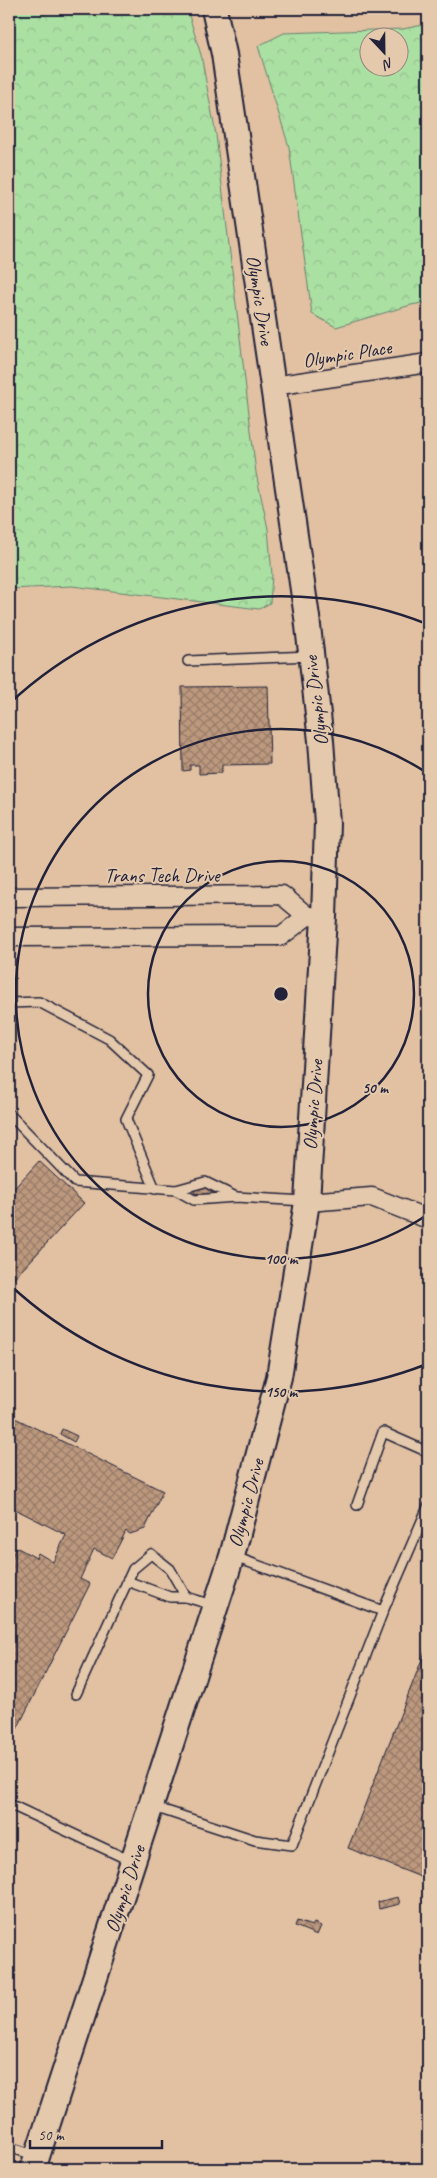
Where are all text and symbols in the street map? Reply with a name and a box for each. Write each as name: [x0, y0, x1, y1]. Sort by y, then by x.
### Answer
north arrow: [360, 28, 410, 78]
text: N: [379, 54, 396, 74]
street label: Olympic Drive: [241, 253, 280, 348]
street label: Olympic Place: [301, 334, 394, 373]
street label: Olympic Drive: [298, 653, 334, 747]
street label: Trans Tech Drive: [104, 863, 221, 888]
centre of rings: [272, 985, 290, 1003]
street label: Olympic Drive: [297, 1057, 329, 1151]
text: 50 m: [362, 1079, 389, 1098]
text: 100 m: [265, 1250, 299, 1269]
text: 150 m: [265, 1383, 299, 1402]
street label: Olympic Drive: [222, 1455, 270, 1550]
street label: Olympic Drive: [99, 1841, 151, 1936]
scale bar: [30, 2118, 162, 2150]
text: 50 m: [38, 2126, 65, 2145]

